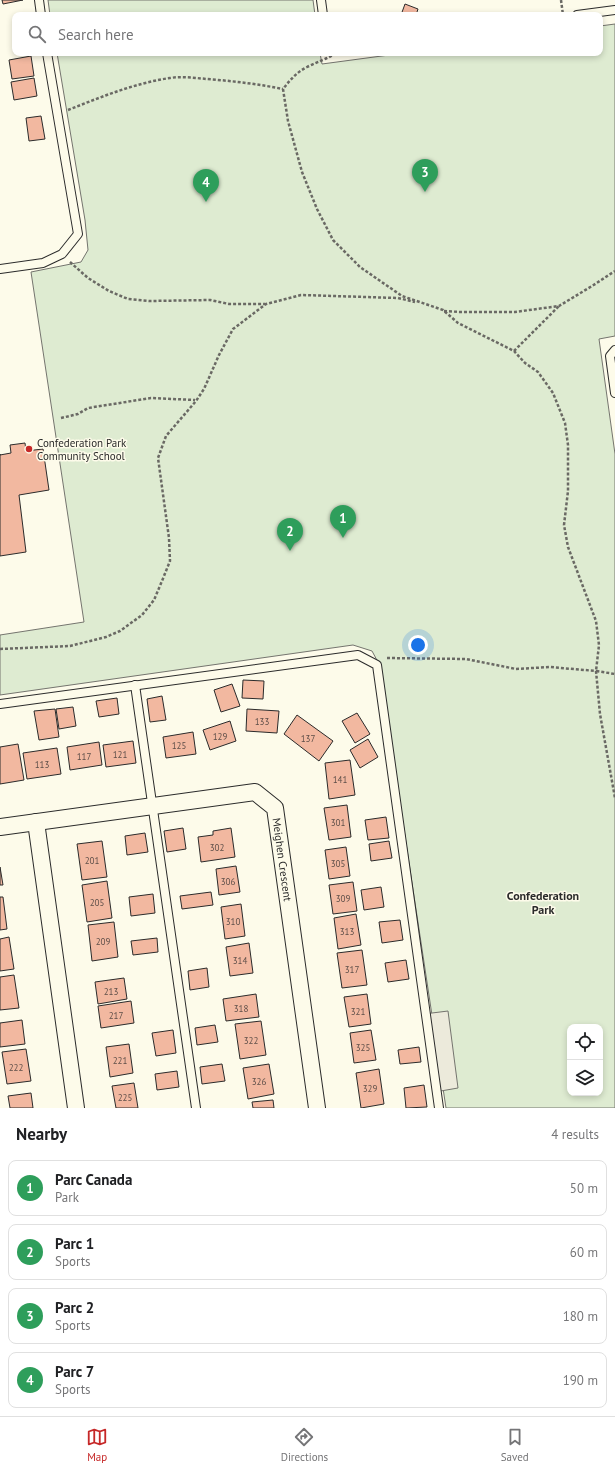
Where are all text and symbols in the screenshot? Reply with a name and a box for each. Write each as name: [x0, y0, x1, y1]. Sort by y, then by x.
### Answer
search box: [12, 12, 603, 56]
icon: search: [26, 23, 48, 45]
text: Search here: [58, 25, 134, 44]
pin: 3: [412, 159, 438, 192]
pin: 4: [193, 169, 219, 202]
place label: Confederation Park Community School: [37, 436, 127, 463]
marker: Confederation Park Community School: [24, 444, 34, 454]
pin: 1: [330, 505, 356, 538]
pin: 2: [277, 518, 303, 551]
your location: [408, 635, 428, 655]
house number: 133: [255, 716, 269, 727]
house number: 129: [213, 731, 227, 742]
house number: 137: [301, 733, 315, 744]
house number: 125: [172, 740, 186, 751]
house number: 121: [113, 749, 127, 760]
house number: 117: [77, 751, 91, 762]
house number: 113: [35, 759, 49, 770]
house number: 141: [333, 774, 347, 785]
street label: Meighen Crescent: [269, 817, 295, 902]
house number: 301: [331, 817, 345, 828]
house number: 302: [210, 842, 224, 853]
house number: 201: [85, 855, 99, 866]
house number: 305: [331, 858, 345, 869]
house number: 306: [221, 876, 235, 887]
district label: Confederation Park: [507, 888, 579, 917]
house number: 309: [336, 893, 350, 904]
house number: 205: [90, 897, 104, 908]
house number: 310: [226, 916, 240, 927]
house number: 313: [340, 926, 354, 937]
house number: 209: [96, 936, 110, 947]
house number: 314: [233, 955, 247, 966]
house number: 317: [345, 964, 359, 975]
house number: 213: [104, 986, 118, 997]
house number: 318: [234, 1003, 248, 1014]
house number: 321: [351, 1006, 365, 1017]
house number: 217: [109, 1010, 123, 1021]
map controls: [567, 1024, 603, 1096]
button: locate: [567, 1024, 603, 1060]
house number: 322: [244, 1035, 258, 1046]
house number: 325: [356, 1042, 370, 1053]
house number: 221: [113, 1055, 127, 1066]
button: layers: [567, 1060, 603, 1096]
house number: 222: [9, 1062, 23, 1073]
house number: 326: [252, 1076, 266, 1087]
house number: 329: [363, 1083, 377, 1094]
house number: 225: [118, 1092, 132, 1103]
text: Nearby: [16, 1123, 67, 1145]
text: 4 results: [551, 1126, 599, 1143]
text: Parc Canada: [55, 1170, 132, 1189]
text: 1: [26, 1180, 34, 1197]
text: 50 m: [570, 1180, 598, 1197]
text: Park: [55, 1189, 79, 1206]
text: Parc 1: [55, 1234, 94, 1253]
text: 2: [26, 1244, 34, 1261]
text: 60 m: [570, 1244, 598, 1261]
text: Sports: [55, 1253, 91, 1270]
text: Parc 2: [55, 1298, 94, 1317]
text: 3: [26, 1308, 34, 1325]
text: 180 m: [563, 1308, 598, 1325]
text: Sports: [55, 1317, 91, 1334]
text: Parc 7: [55, 1362, 94, 1381]
text: 4: [26, 1372, 34, 1389]
text: 190 m: [563, 1372, 598, 1389]
text: Sports: [55, 1381, 91, 1398]
tab: Map: [86, 1426, 108, 1464]
tab: Directions: [281, 1426, 328, 1464]
tab: Saved: [501, 1426, 529, 1464]

